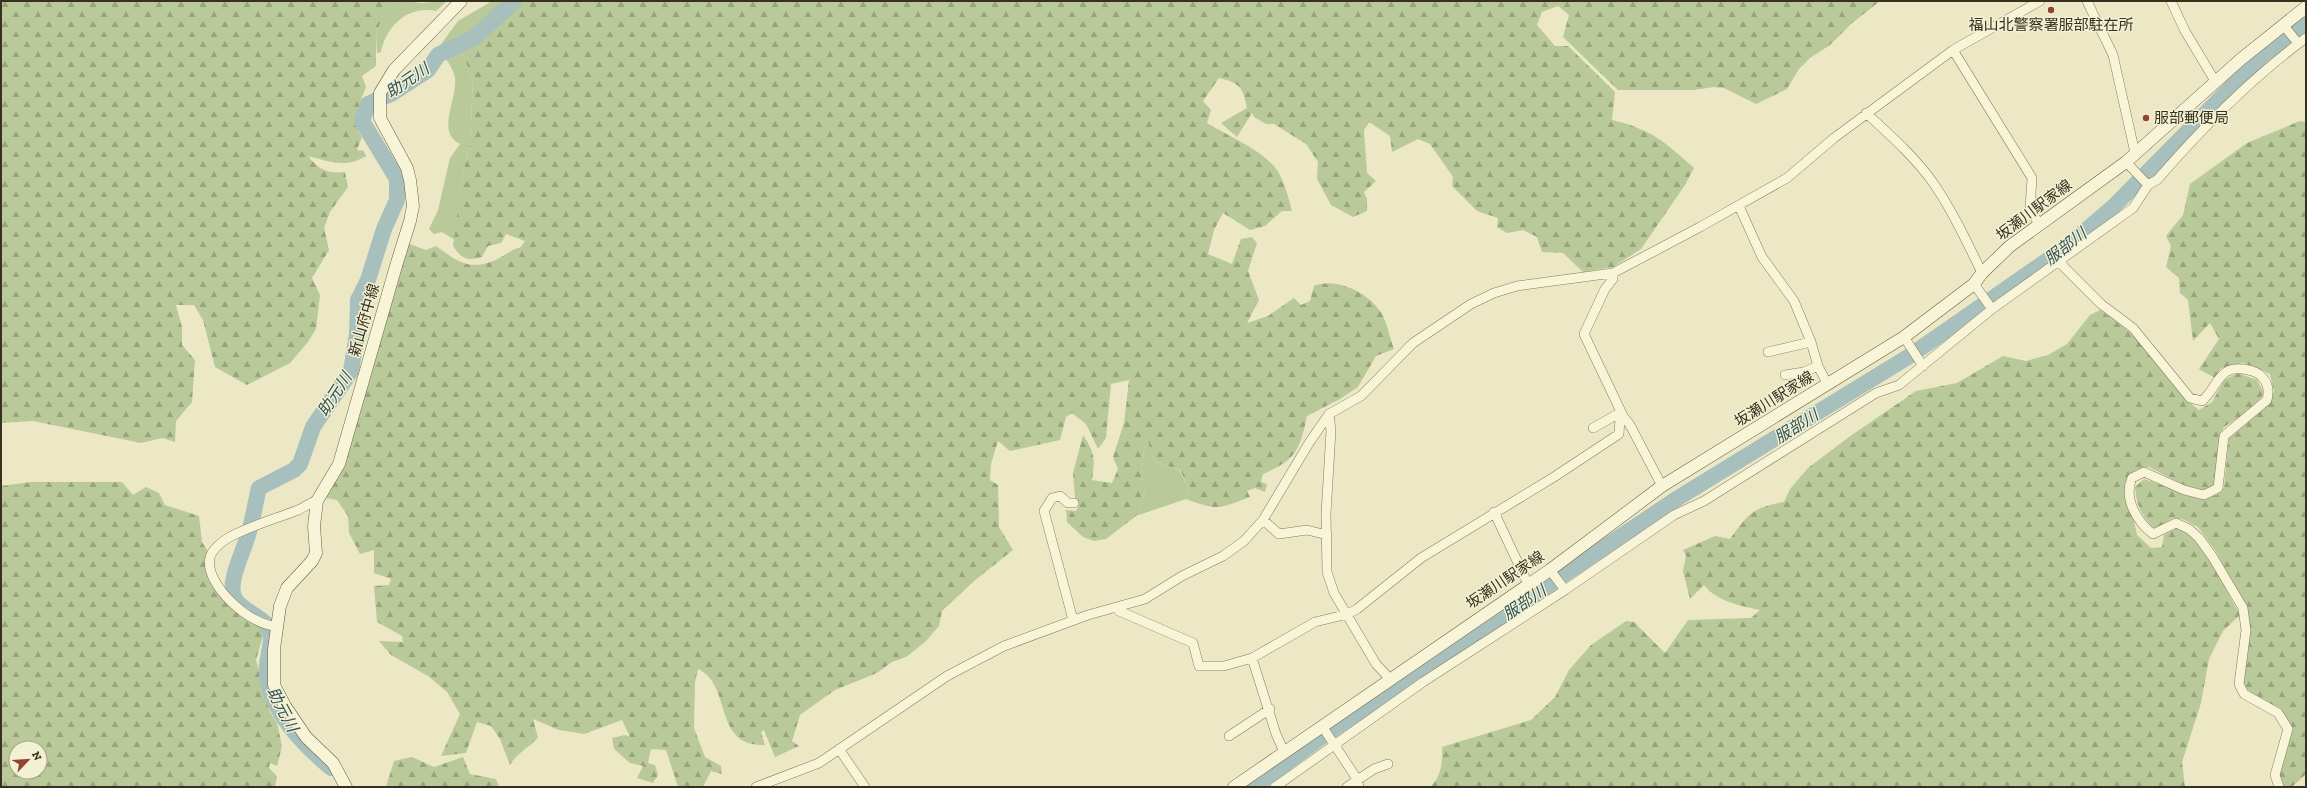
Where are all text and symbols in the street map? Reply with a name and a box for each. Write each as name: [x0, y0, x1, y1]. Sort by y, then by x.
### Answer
marker: 福山北警察署服部駐在所: [2046, 5, 2056, 15]
place label: 福山北警察署服部駐在所: [1968, 16, 2134, 34]
water label: 助元川: [382, 58, 434, 102]
place label: 服部郵便局: [2154, 109, 2229, 127]
marker: 服部郵便局: [2141, 113, 2151, 123]
street label: 坂瀬川駅家線: [1993, 176, 2075, 244]
water label: 服部川: [2041, 223, 2092, 269]
street label: 新山府中線: [345, 281, 383, 359]
water label: 助元川: [313, 367, 357, 420]
street label: 坂瀬川駅家線: [1731, 368, 1817, 430]
water label: 服部川: [1771, 405, 1823, 447]
street label: 坂瀬川駅家線: [1463, 547, 1547, 613]
water label: 服部川: [1499, 580, 1551, 624]
water label: 助元川: [263, 684, 303, 737]
north arrow: [8, 740, 48, 780]
text: N: [29, 749, 45, 763]

